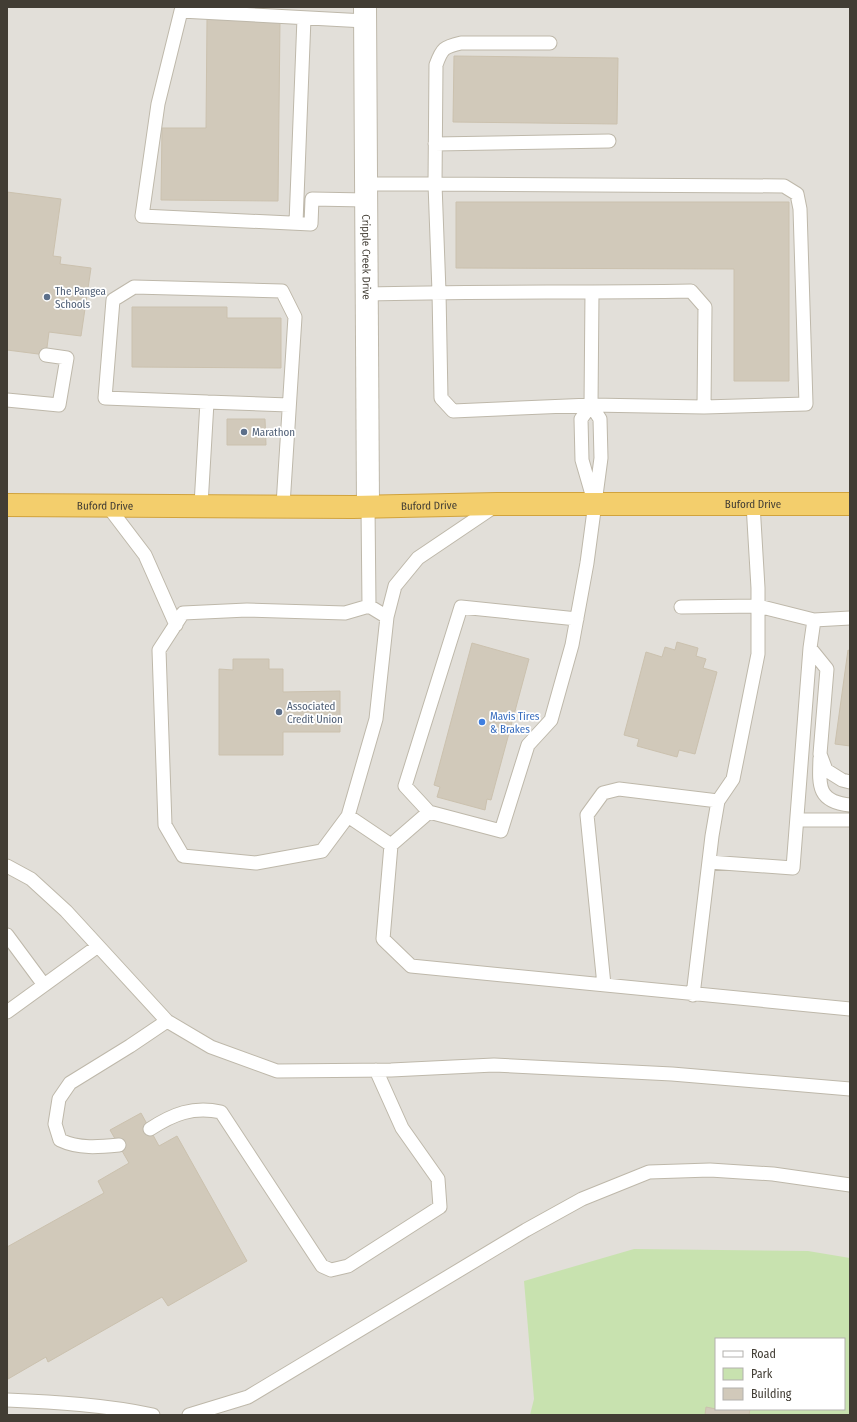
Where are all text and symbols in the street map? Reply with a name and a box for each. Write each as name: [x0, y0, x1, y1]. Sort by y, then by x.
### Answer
street label: Cripple Creek Drive: [359, 214, 373, 300]
place label: The Pangea Schools: [55, 285, 106, 311]
marker: The Pangea Schools: [42, 292, 52, 302]
place label: Marathon: [252, 426, 295, 439]
marker: Marathon: [239, 427, 249, 437]
street label: Buford Drive: [725, 498, 781, 511]
street label: Buford Drive: [77, 499, 133, 513]
street label: Buford Drive: [401, 499, 457, 513]
place label: Associated Credit Union: [287, 700, 343, 726]
marker: Associated Credit Union: [274, 707, 284, 717]
place label: Mavis Tires & Brakes: [490, 710, 540, 736]
marker: Mavis Tires & Brakes: [477, 717, 487, 727]
legend: [715, 1338, 845, 1410]
text: Road: [751, 1347, 776, 1361]
text: Park: [751, 1367, 773, 1381]
text: Building: [751, 1387, 792, 1401]

